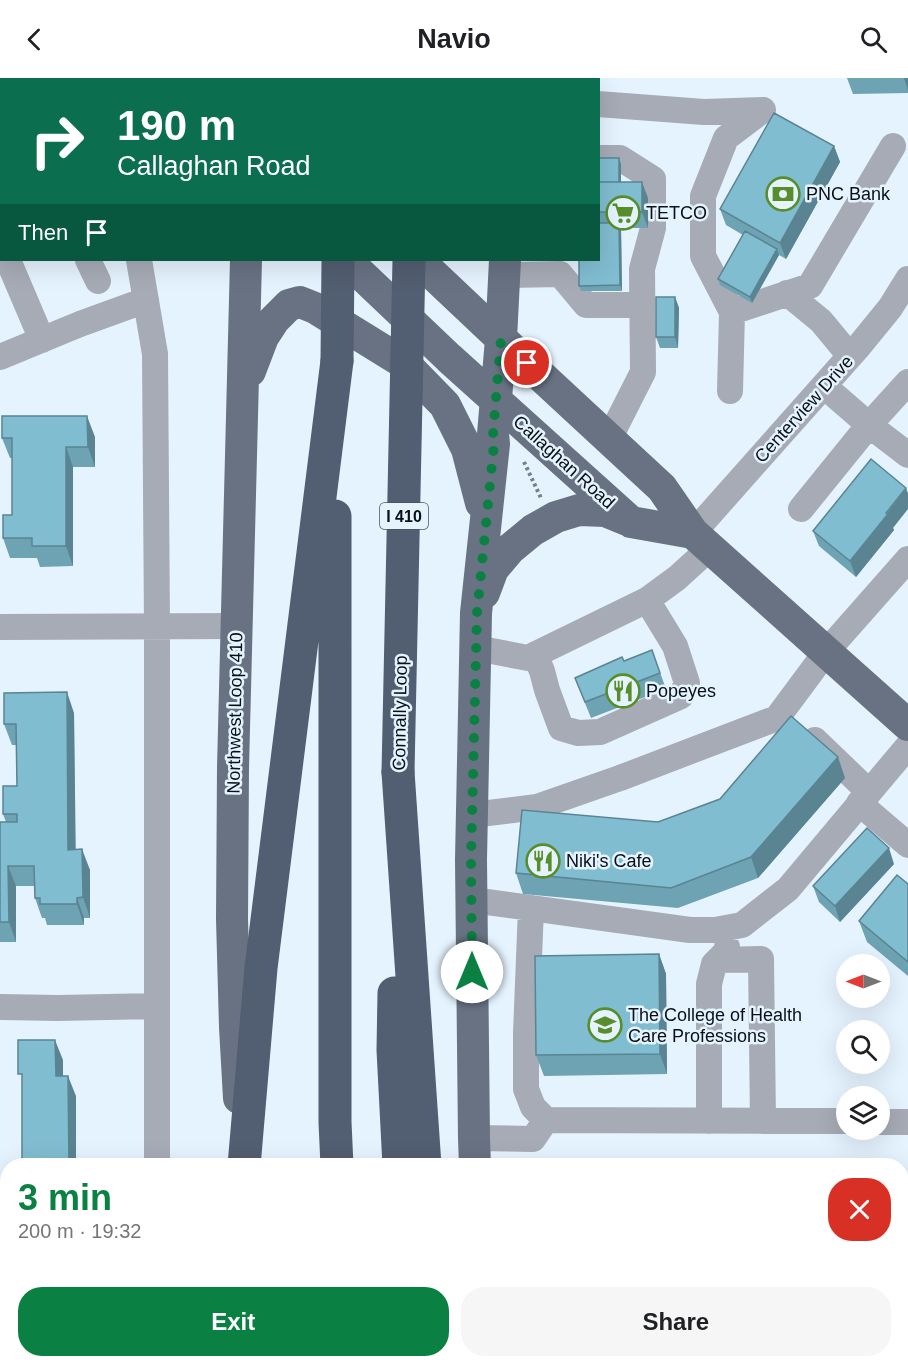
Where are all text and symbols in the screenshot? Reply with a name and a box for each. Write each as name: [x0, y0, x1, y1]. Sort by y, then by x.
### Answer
icon: back: [18, 23, 51, 56]
icon: search: [857, 23, 890, 56]
text: Navio: [417, 24, 491, 54]
icon: right: [18, 102, 96, 180]
text: 190 m: [117, 102, 236, 149]
text: Callaghan Road: [117, 151, 311, 181]
bank icon: PNC Bank: [765, 176, 801, 212]
place label: PNC Bank: [806, 184, 891, 204]
supermarket icon: TETCO: [605, 195, 641, 231]
place label: TETCO: [646, 203, 707, 223]
icon: arrive: [80, 216, 113, 249]
text: Then: [18, 220, 68, 245]
pin: [501, 337, 552, 388]
icon: arrive: [510, 346, 543, 379]
street label: Centerview Drive: [751, 351, 857, 467]
street label: Callaghan Road: [509, 411, 619, 513]
road number: I 410: [380, 503, 428, 529]
street label: Northwest Loop 410: [224, 632, 246, 794]
street label: Connally Loop: [389, 655, 411, 771]
restaurant icon: Popeyes: [605, 673, 641, 709]
place label: Popeyes: [646, 681, 716, 701]
restaurant icon: Niki's Cafe: [525, 843, 561, 879]
place label: Niki's Cafe: [566, 851, 651, 871]
position arrow: [440, 940, 504, 1004]
north arrow: [836, 954, 890, 1008]
map controls: [836, 954, 890, 1140]
place label: The College of Health Care Professions: [628, 1005, 802, 1046]
school or university icon: The College of Health Care Professions: [587, 1007, 623, 1043]
button: search: [836, 1020, 890, 1074]
button: layers: [836, 1086, 890, 1140]
text: 3 min: [18, 1177, 112, 1218]
button: close: [828, 1178, 891, 1241]
text: 200 m · 19:32: [18, 1220, 141, 1242]
button: Exit: [18, 1287, 449, 1356]
button: Share: [461, 1287, 891, 1356]

